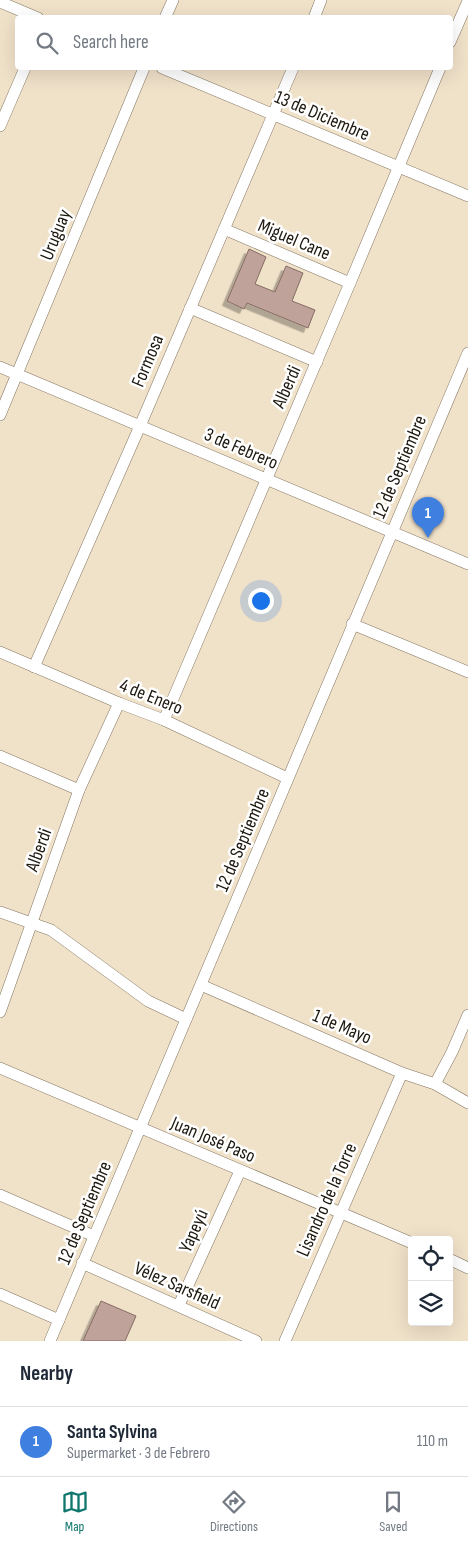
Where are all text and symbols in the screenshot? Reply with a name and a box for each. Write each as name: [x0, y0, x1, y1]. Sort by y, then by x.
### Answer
search box: [15, 15, 453, 70]
icon: search: [33, 29, 61, 57]
text: Search here: [73, 31, 149, 54]
street label: 13 de Diciembre: [271, 86, 373, 146]
street label: Uruguay: [35, 206, 77, 264]
street label: Miguel Cane: [254, 214, 334, 266]
street label: Formosa: [127, 331, 169, 391]
street label: Alberdi: [267, 362, 306, 413]
street label: 12 de Septiembre: [368, 412, 432, 522]
street label: 3 de Febrero: [201, 423, 281, 475]
pin: 1: [412, 497, 444, 538]
your location: [248, 588, 274, 614]
street label: 4 de Enero: [116, 674, 186, 720]
street label: 12 de Septiembre: [211, 785, 275, 895]
street label: Alberdi: [20, 825, 57, 876]
street label: 1 de Mayo: [309, 1004, 375, 1050]
street label: Juan José Paso: [166, 1112, 259, 1168]
street label: Lisandro de la Torre: [292, 1140, 362, 1260]
street label: 12 de Septiembre: [53, 1158, 117, 1268]
street label: Yapeyú: [174, 1206, 214, 1256]
map controls: [408, 1236, 453, 1326]
button: locate: [408, 1236, 453, 1281]
street label: Vélez Sarsfield: [131, 1257, 223, 1315]
button: layers: [408, 1281, 453, 1326]
text: Nearby: [20, 1361, 73, 1386]
text: Santa Sylvina: [67, 1421, 157, 1444]
text: 1: [33, 1432, 39, 1451]
text: 110 m: [417, 1432, 448, 1451]
text: Supermarket · 3 de Febrero: [67, 1444, 210, 1463]
tab: Map: [61, 1488, 89, 1535]
tab: Directions: [210, 1488, 258, 1535]
tab: Saved: [379, 1488, 407, 1535]

